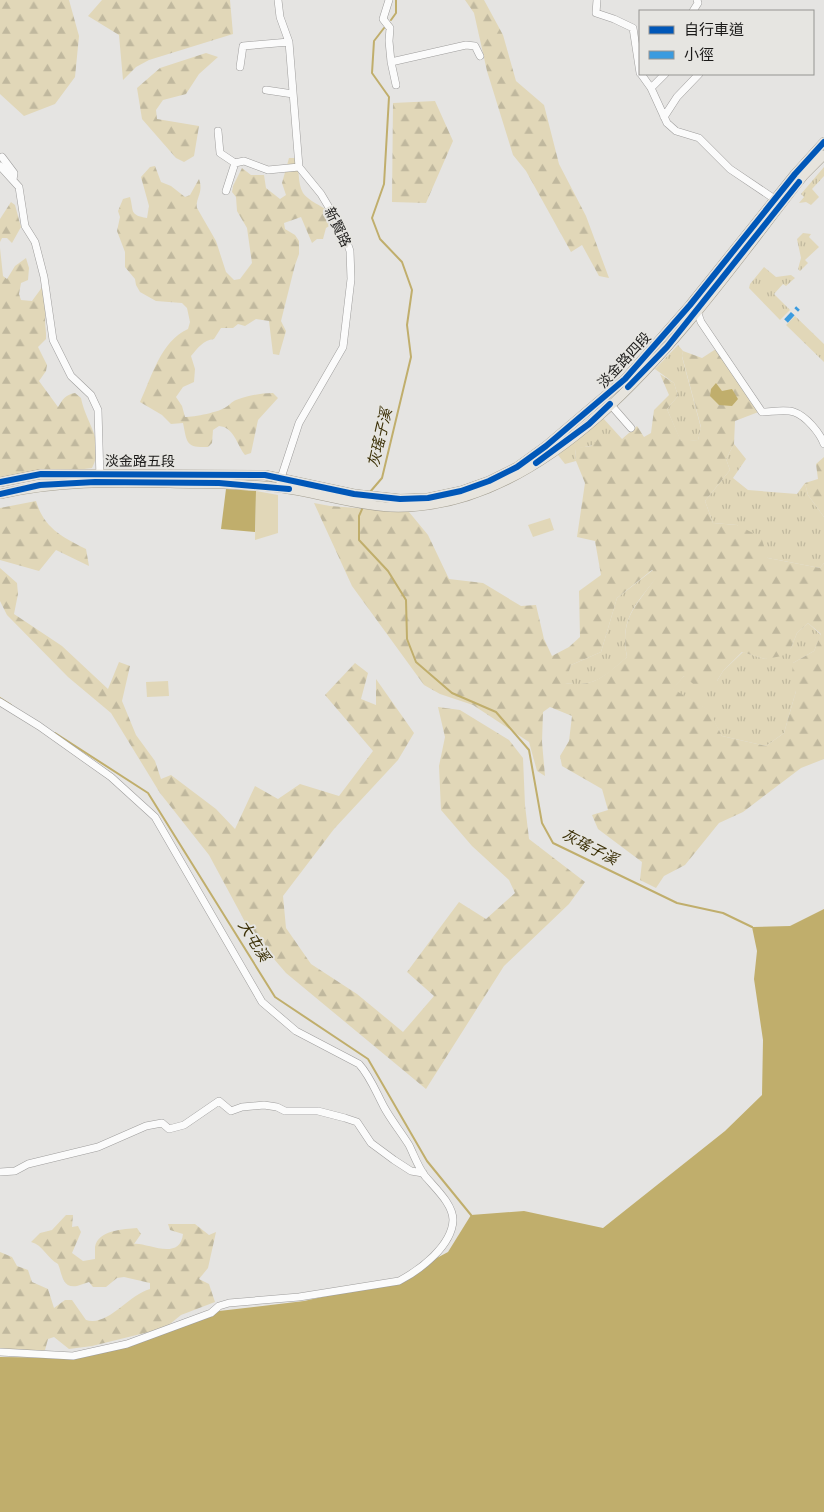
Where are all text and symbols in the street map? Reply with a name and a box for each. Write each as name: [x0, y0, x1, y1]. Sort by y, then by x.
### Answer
legend: [639, 10, 814, 75]
text: 自行車道: [684, 20, 744, 39]
text: 小徑: [684, 45, 714, 64]
street label: 新賢路: [321, 204, 355, 250]
street label: 淡金路四段: [594, 328, 654, 392]
water label: 灰瑤子溪: [364, 405, 396, 469]
street label: 淡金路五段: [105, 452, 175, 470]
water label: 灰瑤子溪: [559, 824, 623, 870]
water label: 大屯溪: [234, 917, 275, 967]

